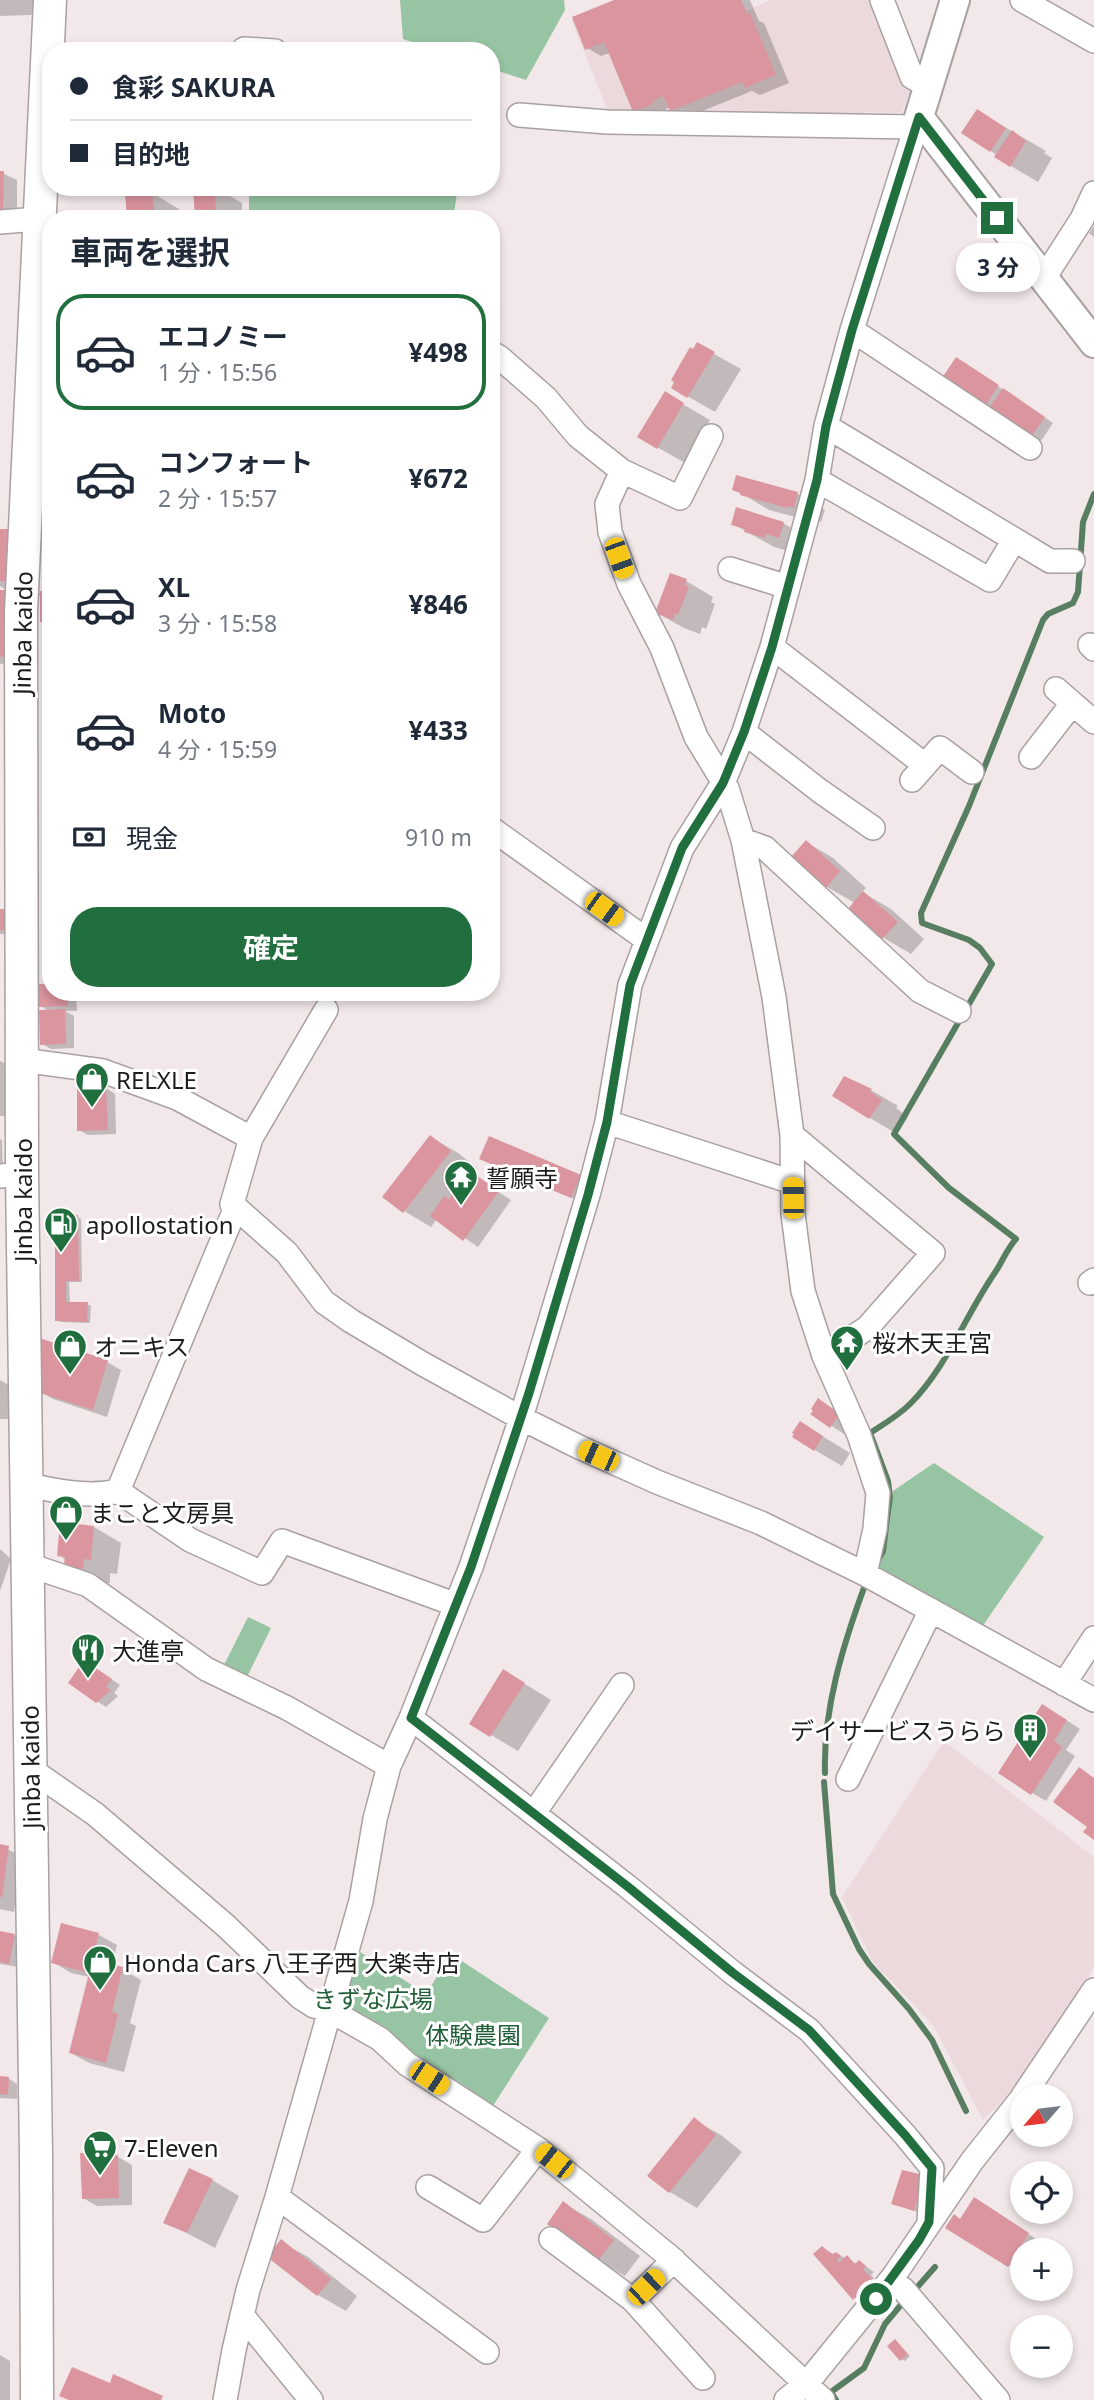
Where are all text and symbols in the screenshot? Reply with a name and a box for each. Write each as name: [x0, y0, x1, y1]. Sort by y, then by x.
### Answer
text: 食彩 SAKURA: [112, 69, 275, 105]
text: 目的地: [112, 136, 190, 172]
route end: [981, 202, 1013, 234]
text: 車両を選択: [70, 230, 230, 273]
callout: 3 分: [955, 242, 1039, 292]
text: 3 分: [977, 251, 1019, 283]
text: エコノミー: [158, 318, 288, 354]
icon: car: [74, 321, 137, 384]
text: ¥498: [409, 334, 468, 370]
text: 1 分 · 15:56: [158, 356, 277, 388]
text: コンフォート: [158, 444, 313, 480]
icon: car: [74, 447, 137, 510]
text: ¥672: [409, 460, 468, 496]
text: 2 分 · 15:57: [158, 482, 277, 514]
car: [602, 535, 637, 581]
text: XL: [158, 569, 190, 605]
street label: Jinba kaido: [4, 571, 40, 697]
icon: car: [74, 573, 137, 636]
text: ¥846: [409, 586, 468, 622]
text: 3 分 · 15:58: [158, 607, 277, 639]
text: Moto: [158, 695, 226, 731]
icon: car: [74, 699, 137, 762]
text: ¥433: [409, 712, 468, 748]
text: 4 分 · 15:59: [158, 733, 277, 765]
icon: cash: [70, 818, 108, 856]
text: 現金: [126, 820, 178, 856]
text: 910 m: [405, 821, 472, 853]
car: [581, 888, 628, 930]
button: 確定: [70, 907, 472, 987]
shop icon: RELXLE: [73, 1060, 111, 1109]
place label: RELXLE: [116, 1063, 197, 1096]
street label: Jinba kaido: [6, 1138, 39, 1264]
temple icon: 誓願寺: [442, 1158, 480, 1207]
place label: 誓願寺: [486, 1161, 558, 1194]
car: [783, 1177, 804, 1219]
fuel station icon: apollostation: [42, 1205, 80, 1254]
place label: apollostation: [86, 1208, 233, 1241]
temple icon: 桜木天王宮: [828, 1323, 866, 1372]
place label: 桜木天王宮: [872, 1326, 992, 1359]
shop icon: オニキス: [51, 1327, 89, 1376]
place label: オニキス: [94, 1330, 189, 1363]
car: [575, 1438, 622, 1474]
shop icon: まこと文房具: [47, 1493, 85, 1542]
place label: まこと文房具: [90, 1496, 234, 1529]
restaurant icon: 大進亭: [69, 1631, 107, 1680]
place label: 大進亭: [112, 1634, 184, 1667]
street label: Jinba kaido: [12, 1705, 48, 1831]
building icon: デイサービスうらら: [1011, 1711, 1049, 1760]
place label: デイサービスうらら: [790, 1714, 1006, 1747]
shop icon: Honda Cars 八王子西 大楽寺店: [81, 1943, 119, 1992]
place label: Honda Cars 八王子西 大楽寺店: [124, 1946, 460, 1979]
park label: きずな広場: [313, 1982, 433, 2015]
park label: 体験農園: [425, 2018, 521, 2051]
car: [406, 2058, 453, 2098]
north arrow: [1010, 2084, 1073, 2147]
map controls: [1010, 2084, 1073, 2378]
supermarket icon: 7-Eleven: [81, 2128, 119, 2177]
place label: 7-Eleven: [124, 2131, 219, 2164]
car: [531, 2140, 578, 2182]
button: locate: [1010, 2161, 1073, 2224]
button: +: [1010, 2238, 1073, 2301]
car: [624, 2265, 669, 2309]
route start: [860, 2283, 892, 2315]
button: −: [1010, 2315, 1073, 2378]

